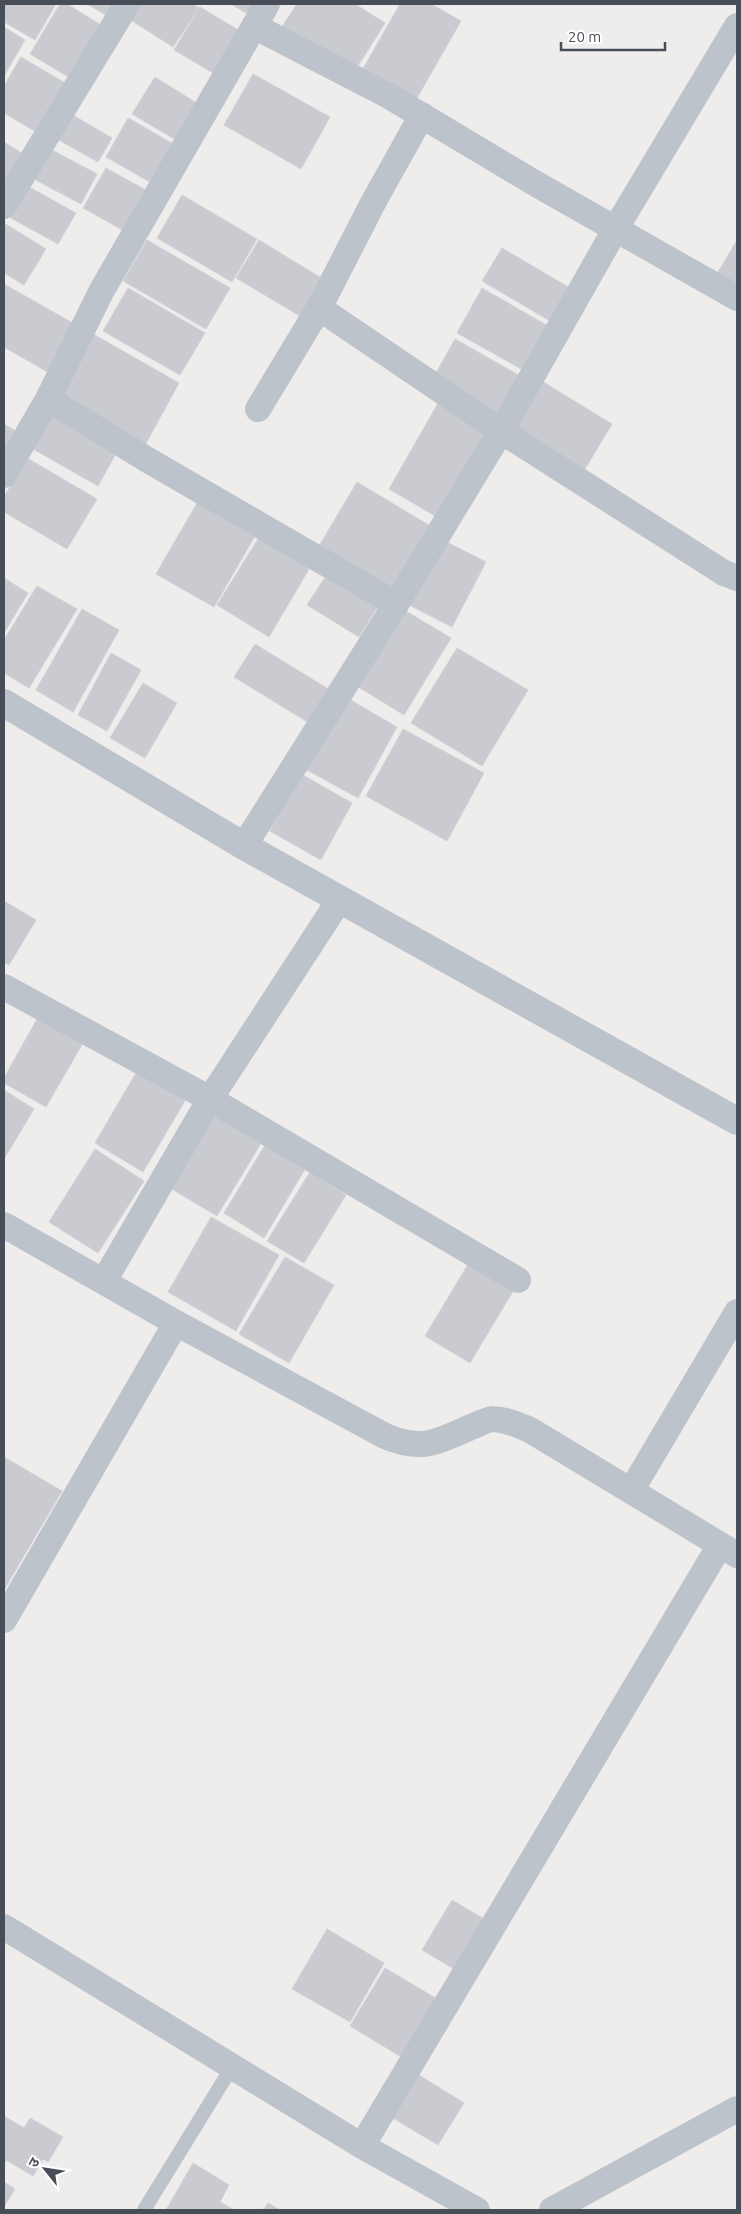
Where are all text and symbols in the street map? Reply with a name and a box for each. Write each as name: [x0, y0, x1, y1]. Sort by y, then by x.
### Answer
scale bar: [561, 20, 665, 52]
text: 20 m: [568, 28, 601, 45]
north arrow: [20, 2144, 70, 2194]
text: उ: [25, 2154, 43, 2170]

